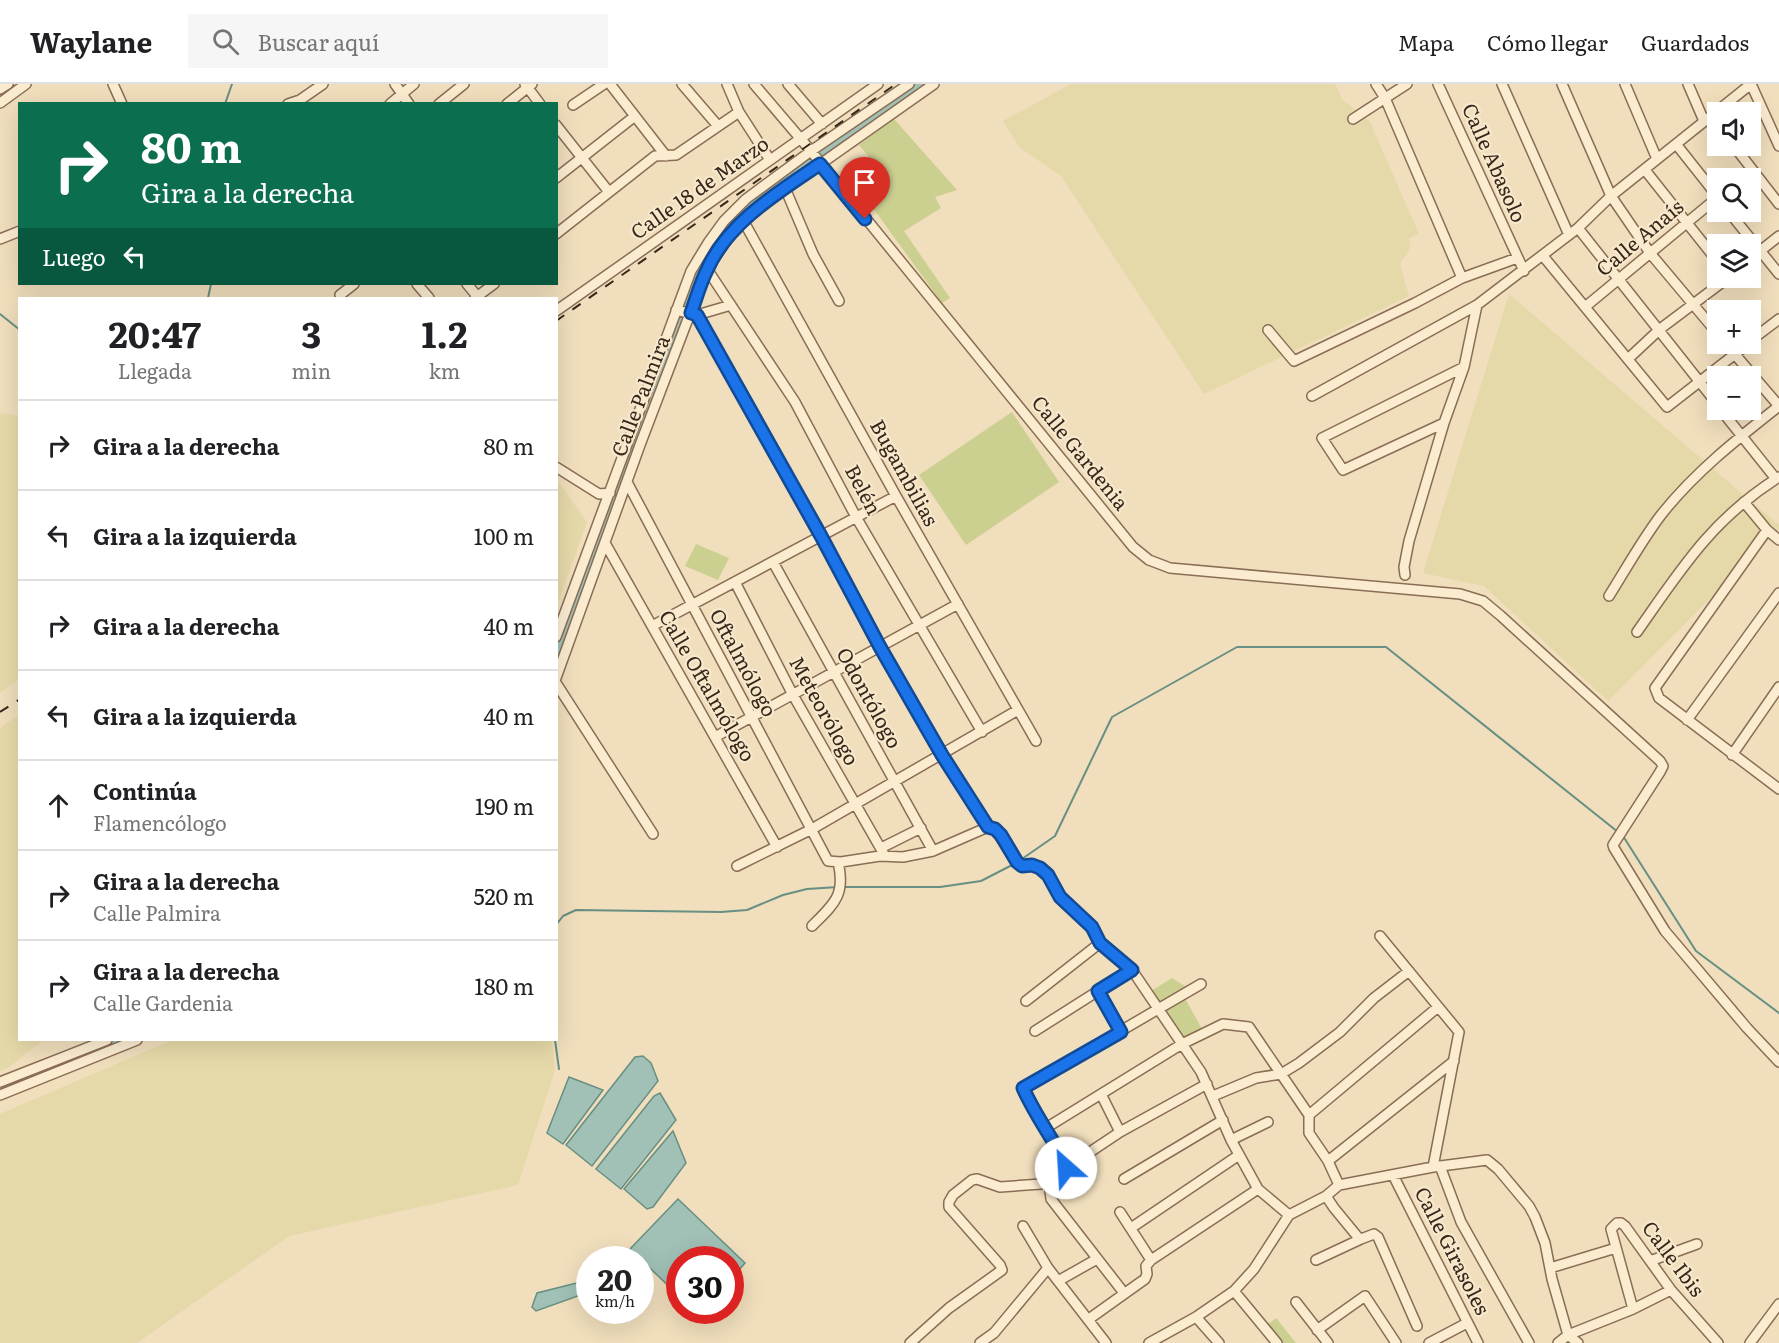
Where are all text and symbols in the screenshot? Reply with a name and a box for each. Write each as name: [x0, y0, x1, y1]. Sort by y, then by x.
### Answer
search box: [188, 14, 608, 68]
text: Waylane: [30, 20, 152, 62]
icon: search: [209, 25, 242, 58]
text: Buscar aquí: [257, 25, 379, 58]
text: Mapa: [1398, 26, 1454, 57]
text: Cómo llegar: [1487, 26, 1608, 57]
text: Guardados: [1641, 26, 1749, 57]
street label: Calle Abasolo: [1456, 98, 1536, 227]
map controls: [1707, 102, 1761, 420]
button: sound: [1707, 102, 1761, 156]
text: 80 m: [141, 114, 242, 176]
icon: right: [42, 126, 120, 204]
street label: Calle 18 de Marzo: [624, 127, 774, 245]
pin: [839, 157, 890, 219]
icon: arrive: [848, 166, 881, 199]
button: search: [1707, 168, 1761, 222]
text: Gira a la derecha: [141, 171, 354, 211]
street label: Calle Anaís: [1588, 191, 1689, 282]
button: layers: [1707, 234, 1761, 288]
text: Luego: [42, 240, 106, 273]
icon: left: [118, 240, 151, 273]
button: +: [1707, 300, 1761, 354]
text: 20:47: [108, 306, 201, 359]
text: 3: [301, 306, 321, 359]
text: 1.2: [421, 306, 468, 359]
street label: Calle Palmira: [602, 330, 676, 460]
text: Llegada: [118, 355, 192, 385]
text: min: [292, 355, 331, 385]
text: km: [429, 355, 460, 385]
button: −: [1707, 366, 1761, 420]
street label: Calle Gardenia: [1026, 388, 1137, 516]
street label: Bugambilias: [864, 413, 947, 531]
icon: right: [42, 429, 75, 462]
text: Gira a la derecha: [93, 429, 280, 462]
text: 80 m: [483, 429, 534, 462]
street label: Belén: [839, 459, 890, 520]
icon: left: [42, 519, 75, 552]
text: Gira a la izquierda: [93, 519, 297, 552]
text: 100 m: [474, 519, 534, 552]
street label: Oftalmólogo: [704, 603, 786, 722]
street label: Calle Oftalmólogo: [653, 604, 764, 766]
icon: right: [42, 609, 75, 642]
text: Gira a la derecha: [93, 609, 280, 642]
text: 40 m: [483, 609, 534, 642]
street label: Odontólogo: [831, 641, 911, 753]
street label: Meteorólogo: [783, 650, 868, 770]
icon: left: [42, 699, 75, 732]
text: Gira a la izquierda: [93, 699, 297, 732]
text: 40 m: [483, 699, 534, 732]
text: Continúa: [93, 774, 197, 807]
icon: ahead: [42, 789, 75, 822]
text: 190 m: [475, 789, 534, 822]
text: Flamencólogo: [93, 807, 227, 837]
text: Gira a la derecha: [93, 864, 280, 897]
icon: right: [42, 879, 75, 912]
text: 520 m: [473, 879, 534, 912]
text: Calle Palmira: [93, 897, 221, 927]
text: Gira a la derecha: [93, 954, 280, 987]
icon: right: [42, 969, 75, 1002]
text: 180 m: [474, 969, 534, 1002]
text: Calle Gardenia: [93, 987, 233, 1017]
position arrow: [1034, 1136, 1098, 1200]
street label: Calle Girasoles: [1409, 1181, 1499, 1319]
street label: Calle Ibis: [1636, 1214, 1713, 1302]
speed limit sign: 30: [666, 1246, 744, 1324]
text: 20: [598, 1256, 632, 1300]
text: km/h: [595, 1289, 635, 1312]

